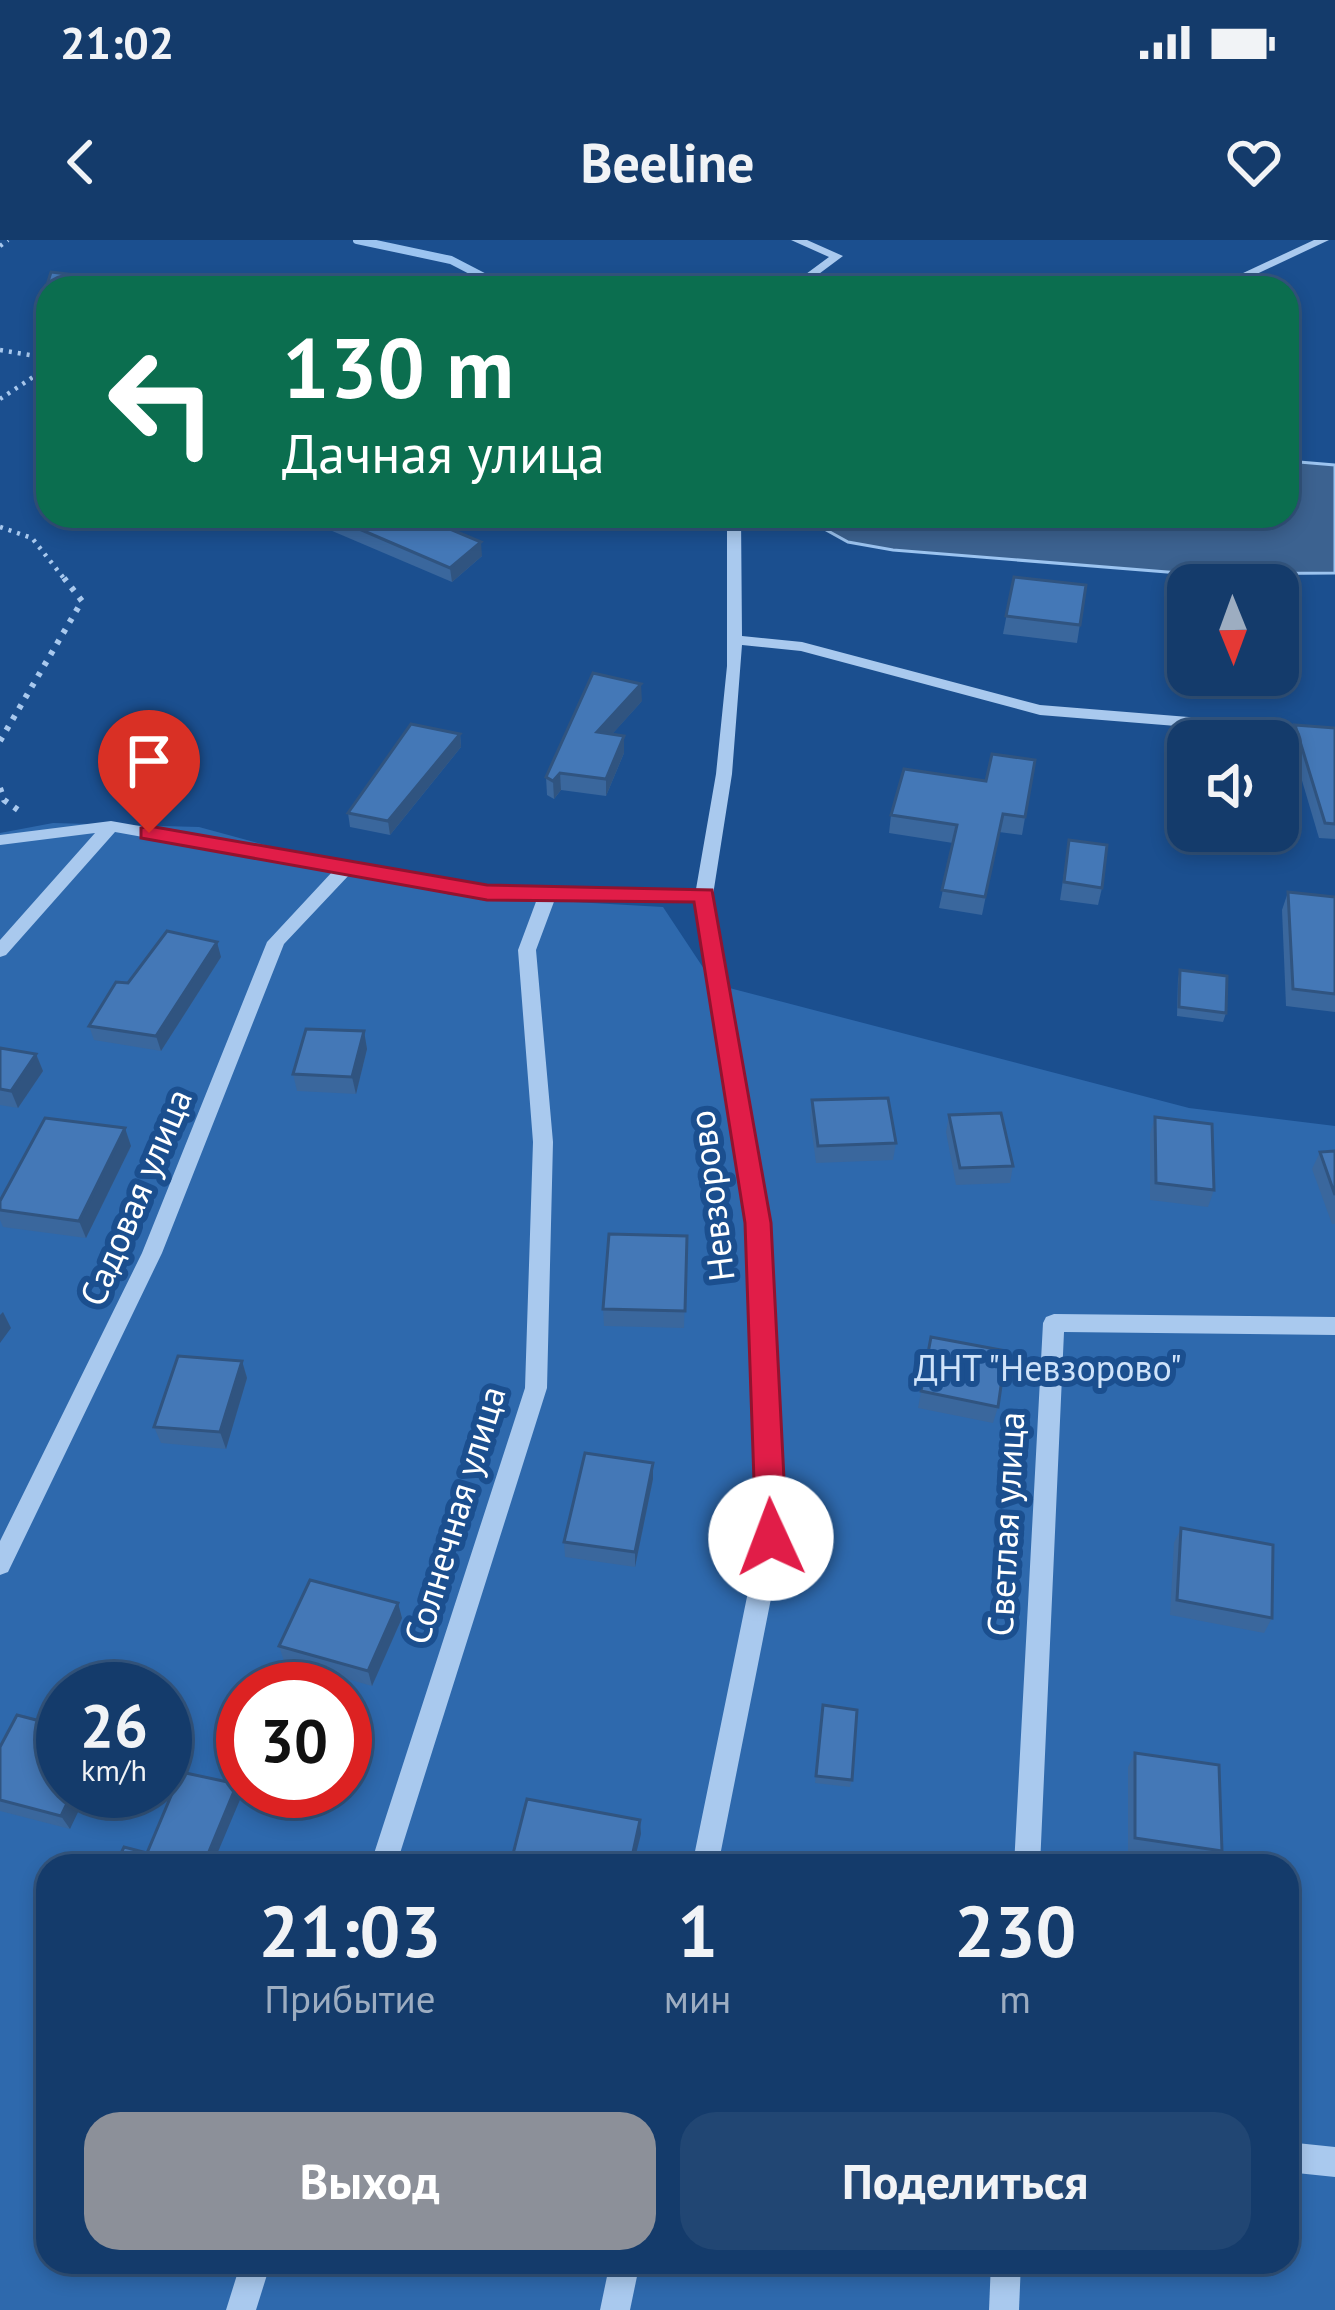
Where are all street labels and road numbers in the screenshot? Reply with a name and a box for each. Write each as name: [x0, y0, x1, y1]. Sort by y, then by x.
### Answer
street label: Садовая улица: [68, 1081, 202, 1313]
street label: Невзорово: [677, 1108, 745, 1284]
street label: Солнечная улица: [392, 1380, 516, 1650]
street label: Светлая улица: [976, 1411, 1034, 1637]

